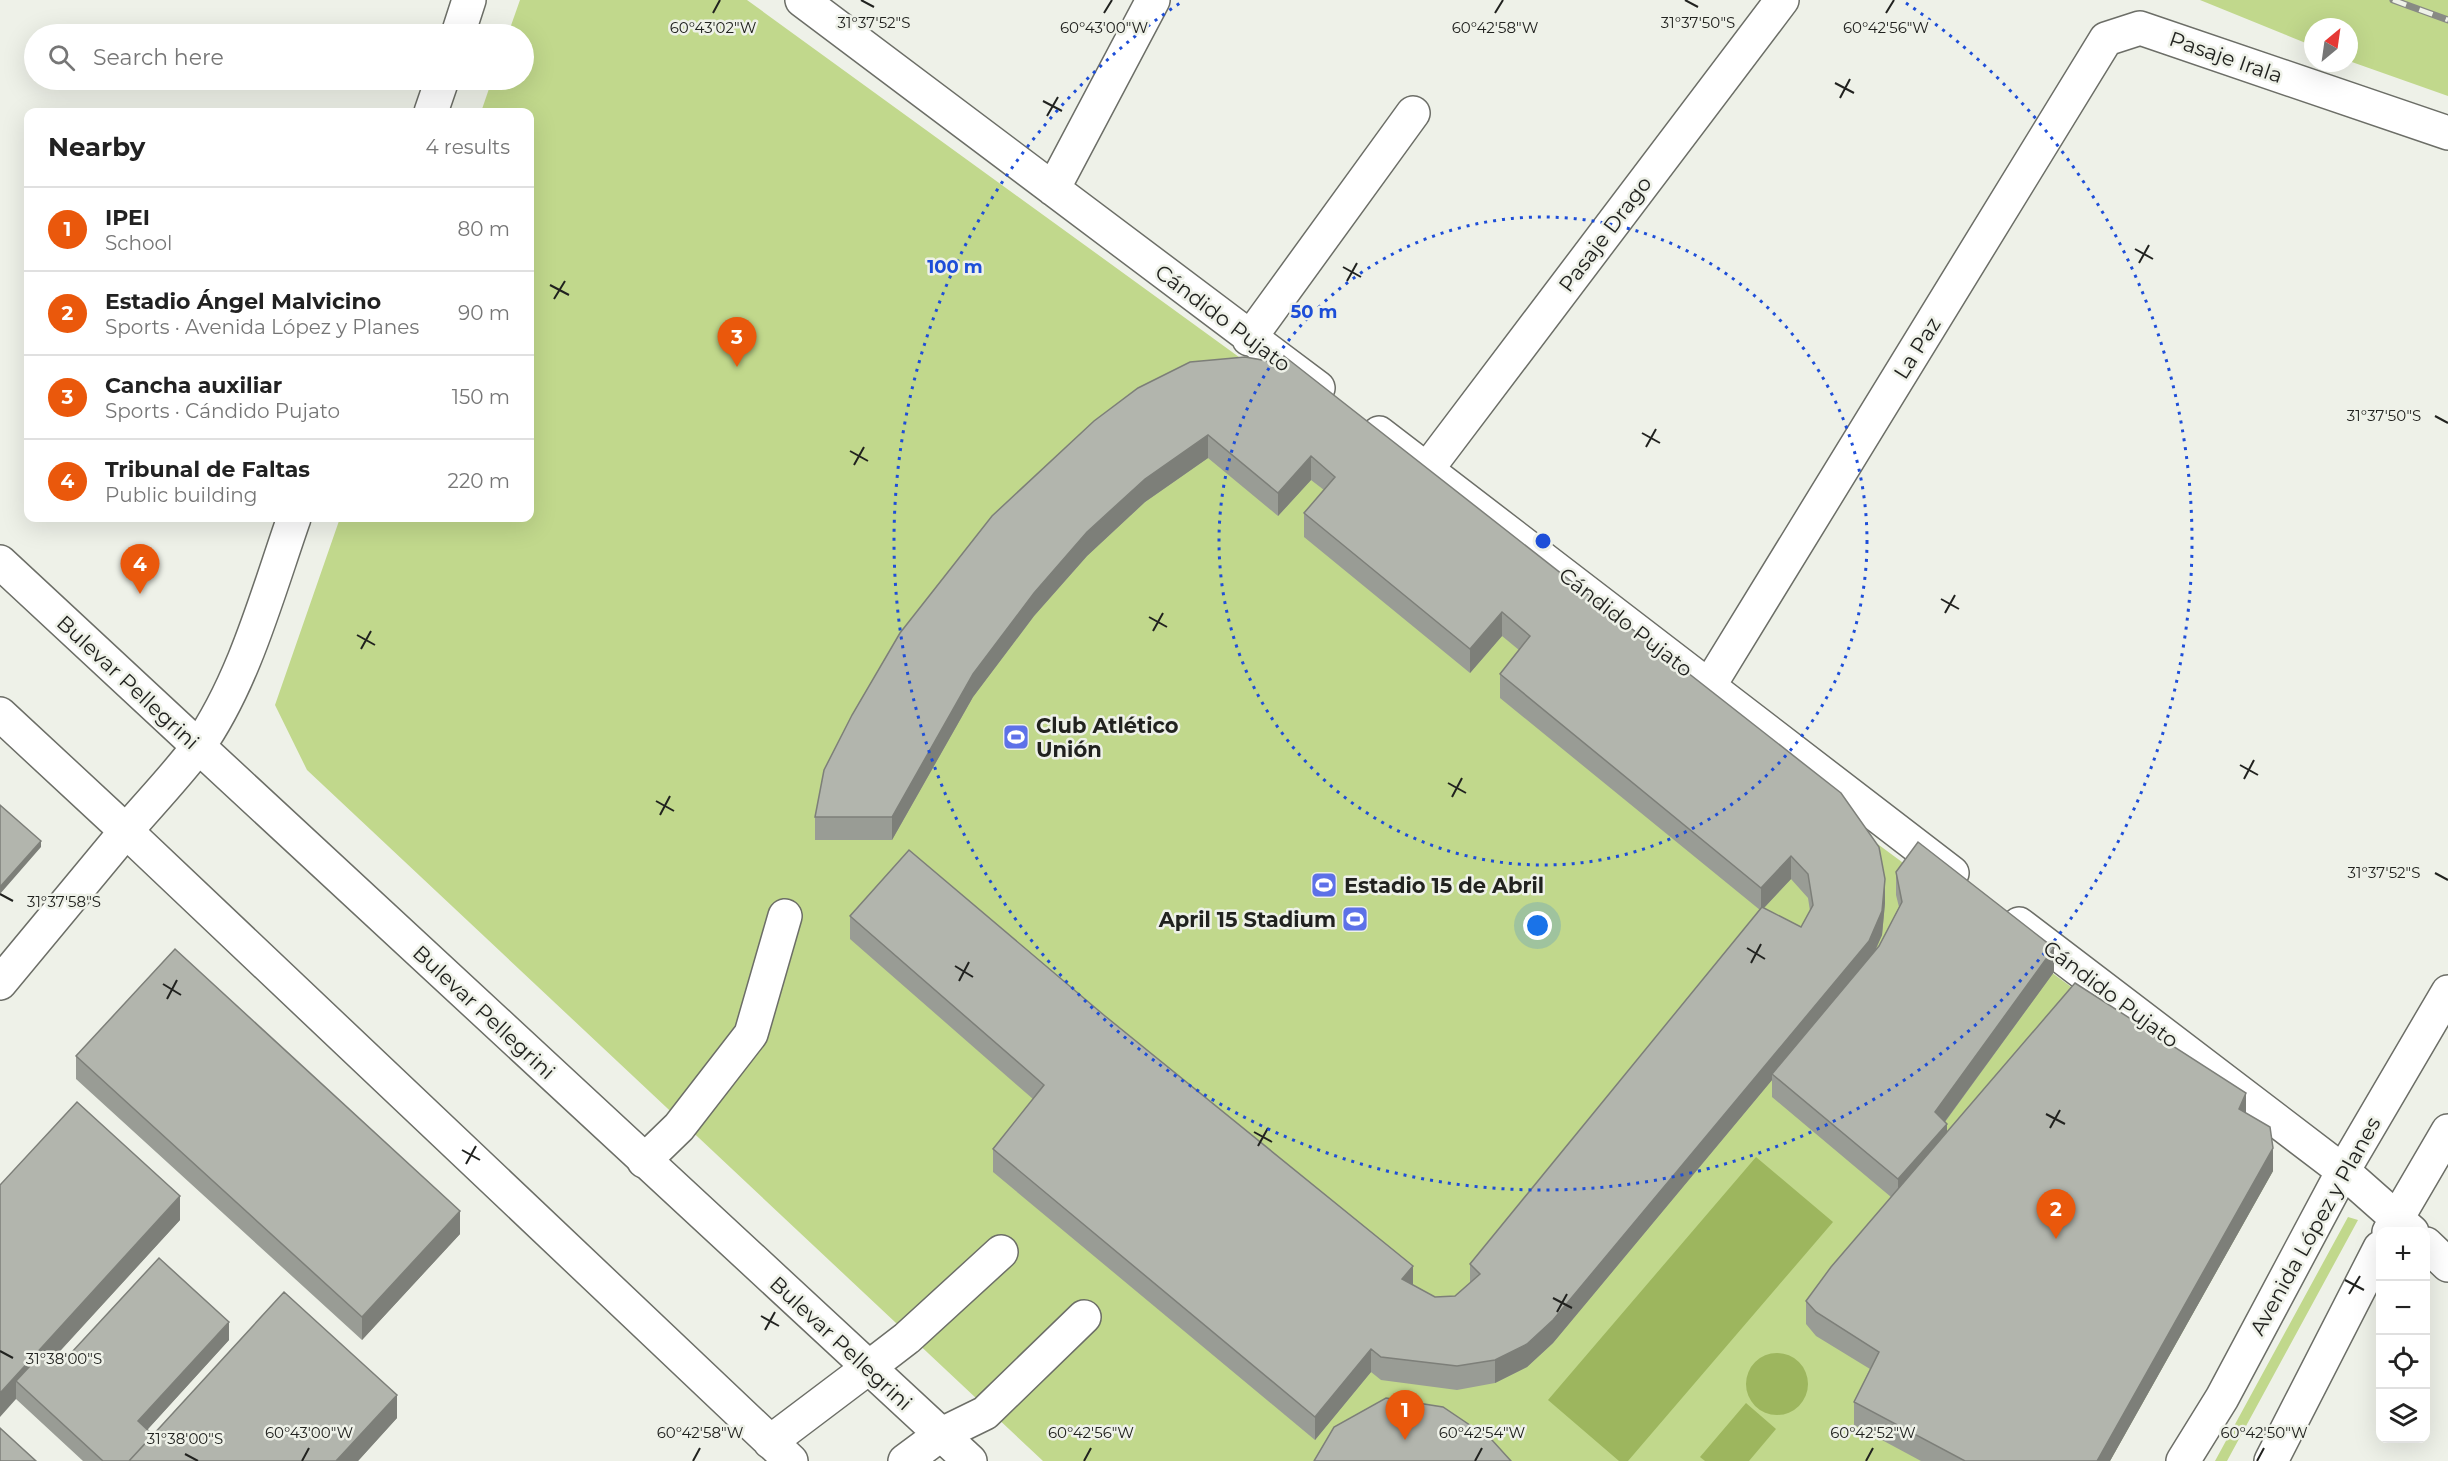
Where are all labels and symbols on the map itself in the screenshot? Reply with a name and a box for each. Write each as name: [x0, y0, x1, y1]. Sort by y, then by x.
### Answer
text: 31°37'52"S: [838, 13, 910, 32]
text: 31°37'50"S: [1661, 13, 1735, 32]
text: 60°43'02"W: [670, 18, 757, 37]
text: 60°43'00"W: [1060, 18, 1148, 37]
text: 60°42'58"W: [1452, 18, 1539, 37]
text: 60°42'56"W: [1843, 18, 1929, 37]
north arrow: [2304, 18, 2358, 72]
street label: Pasaje Irala: [2166, 26, 2286, 88]
street label: Pasaje Drago: [1553, 171, 1657, 297]
text: 100 m: [927, 256, 983, 278]
street label: Cándido Pujato: [1150, 259, 1296, 377]
text: 50 m: [1291, 301, 1337, 323]
street label: La Paz: [1888, 312, 1946, 384]
pin: 3: [718, 318, 756, 367]
text: 31°37'50"S: [2347, 406, 2421, 425]
centre of rings: [1533, 531, 1553, 551]
pin: 4: [120, 544, 160, 594]
street label: Cándido Pujato: [1554, 562, 1698, 682]
street label: Bulevar Pellegrini: [52, 610, 204, 754]
place label: Club Atlético Unión: [1036, 713, 1179, 762]
sports icon: Club Atlético Unión: [1001, 722, 1031, 752]
text: 31°37'52"S: [2348, 863, 2420, 882]
sports icon: Estadio 15 de Abril: [1309, 870, 1339, 900]
place label: Estadio 15 de Abril: [1344, 873, 1544, 898]
text: 31°37'58"S: [27, 892, 101, 911]
sports icon: April 15 Stadium: [1340, 904, 1370, 934]
place label: April 15 Stadium: [1158, 907, 1336, 932]
your location: [1523, 911, 1552, 940]
street label: Cándido Pujato: [2038, 935, 2184, 1053]
street label: Bulevar Pellegrini: [408, 940, 560, 1084]
street label: Avenida López y Planes: [2244, 1112, 2386, 1340]
pin: 2: [2036, 1190, 2076, 1239]
street label: Bulevar Pellegrini: [765, 1271, 917, 1415]
text: 31°38'00"S: [26, 1349, 102, 1368]
pin: 1: [1386, 1390, 1424, 1440]
text: 60°43'00"W: [265, 1423, 353, 1442]
text: 60°42'58"W: [657, 1423, 744, 1442]
text: 60°42'56"W: [1048, 1423, 1134, 1442]
text: 60°42'54"W: [1439, 1423, 1526, 1442]
text: 60°42'52"W: [1830, 1423, 1916, 1442]
text: 60°42'50"W: [2220, 1423, 2308, 1442]
text: 31°38'00"S: [147, 1429, 223, 1448]

